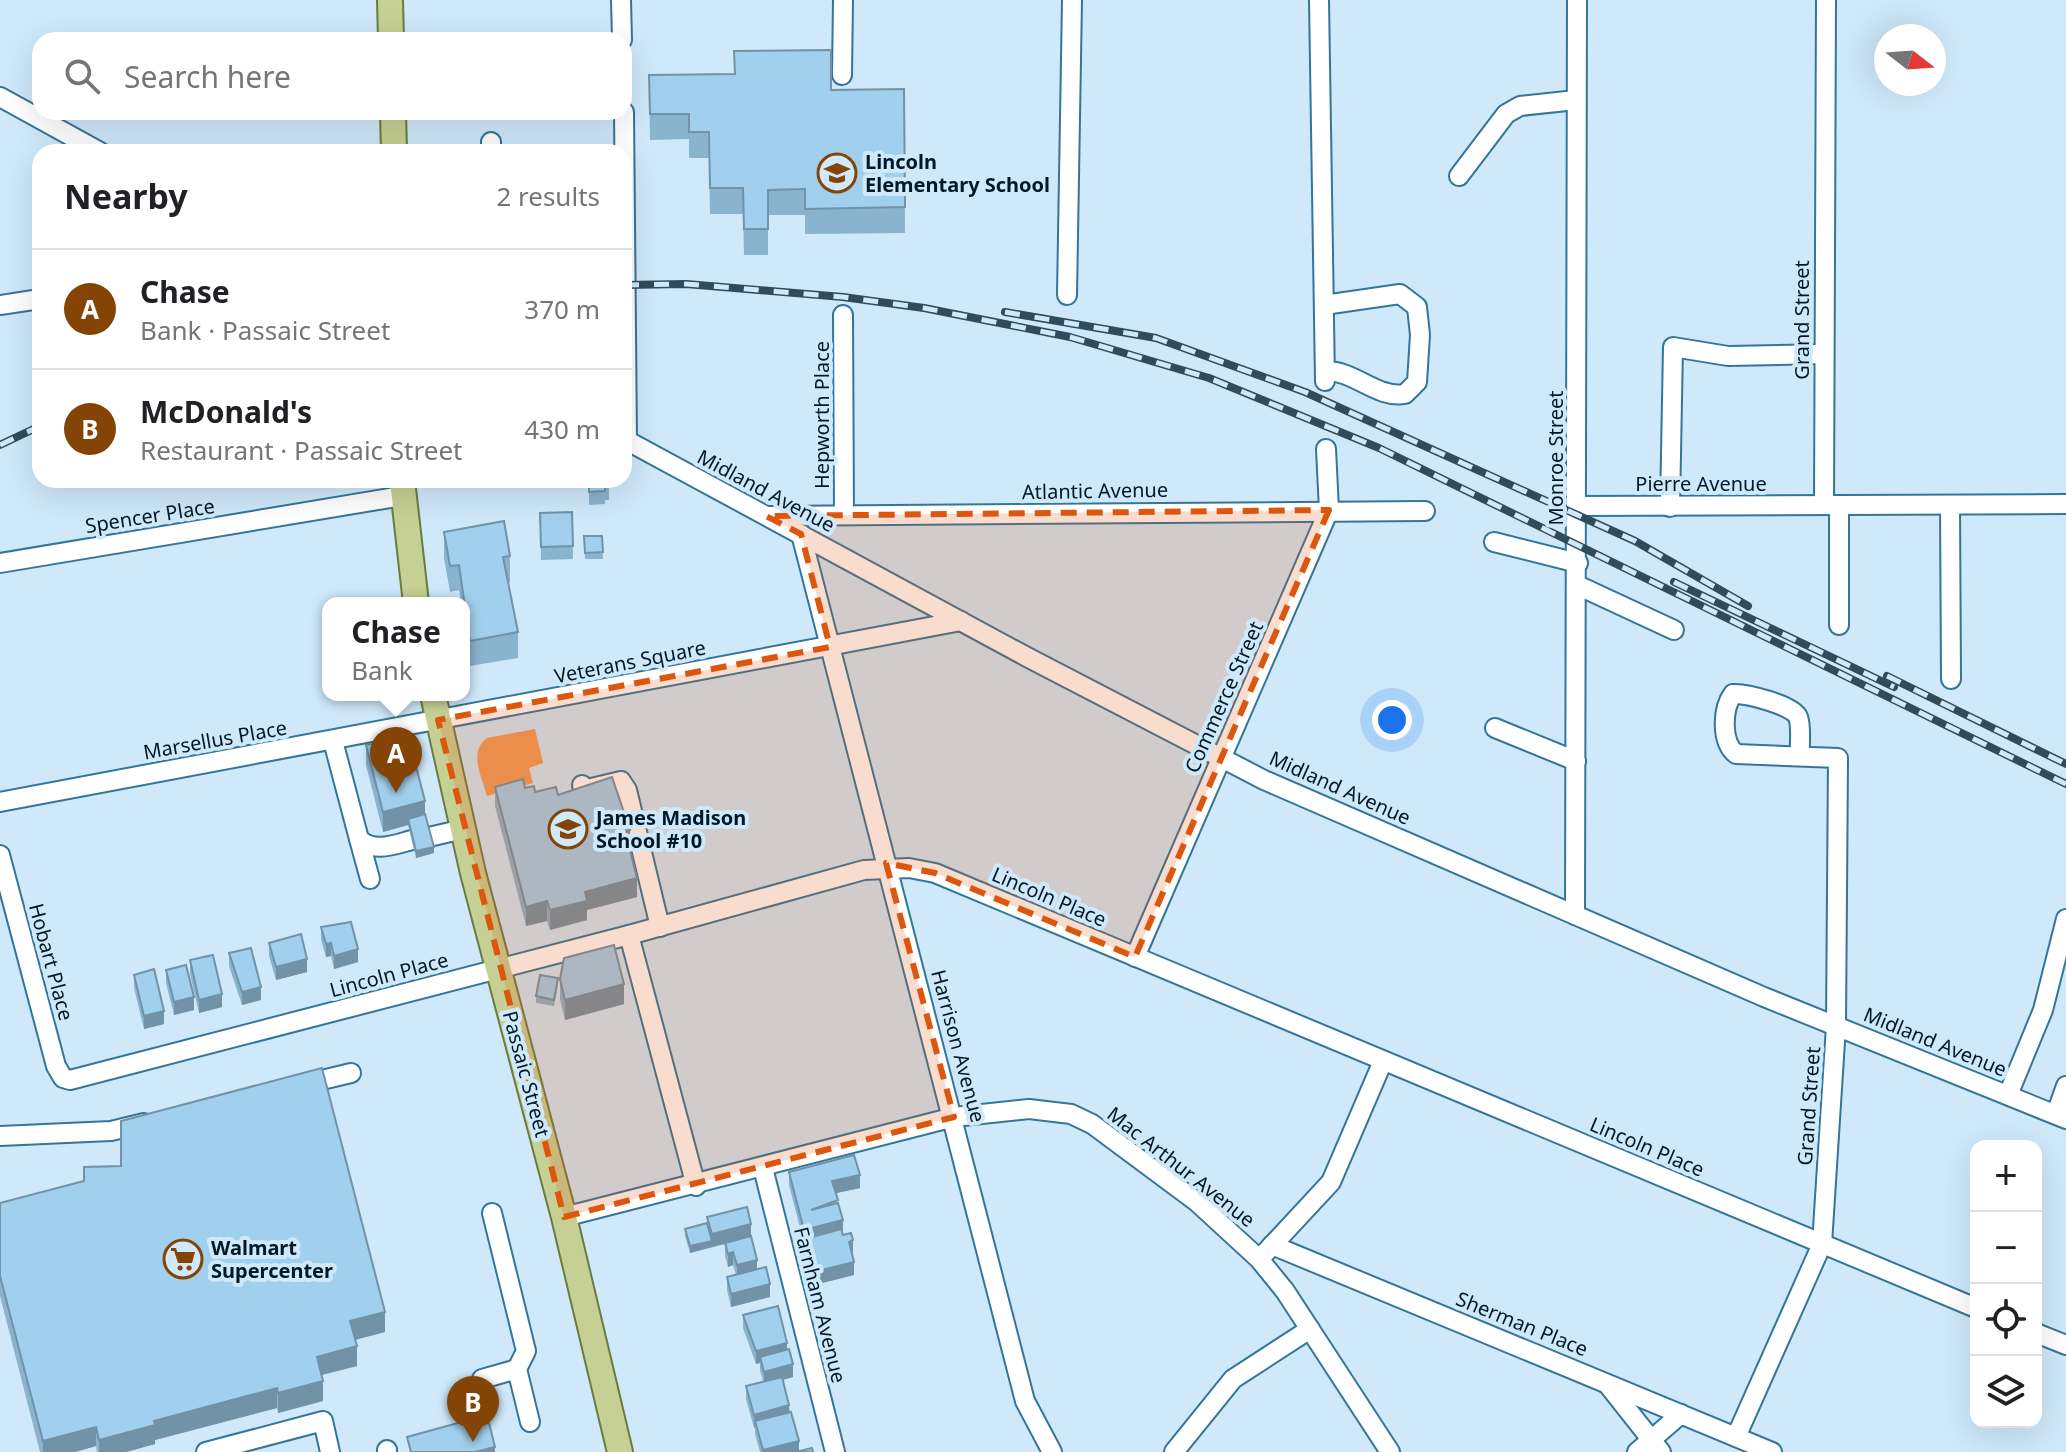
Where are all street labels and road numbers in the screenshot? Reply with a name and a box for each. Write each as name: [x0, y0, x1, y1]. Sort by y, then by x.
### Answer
street label: Grand Street: [1788, 260, 1815, 380]
street label: Hepworth Place: [808, 341, 835, 489]
street label: Monroe Street: [1542, 391, 1569, 525]
street label: Midland Avenue: [693, 443, 840, 538]
street label: Pierre Avenue: [1635, 470, 1767, 497]
street label: Atlantic Avenue: [1022, 476, 1168, 505]
street label: Spencer Place: [83, 492, 217, 539]
street label: Commerce Street: [1178, 617, 1269, 777]
street label: Veterans Square: [552, 634, 708, 689]
street label: Marsellus Place: [141, 714, 289, 765]
street label: Midland Avenue: [1265, 744, 1415, 831]
street label: Lincoln Place: [988, 860, 1111, 933]
street label: Hobart Place: [23, 900, 80, 1024]
street label: Lincoln Place: [327, 946, 451, 1003]
street label: Harrison Avenue: [925, 966, 992, 1125]
street label: Midland Avenue: [1860, 1001, 2011, 1083]
street label: Passaic Street: [497, 1008, 556, 1140]
street label: Grand Street: [1791, 1045, 1826, 1166]
street label: Mac Arthur Avenue: [1102, 1100, 1261, 1233]
street label: Lincoln Place: [1586, 1110, 1709, 1183]
street label: Farnham Avenue: [788, 1224, 853, 1386]
street label: Sherman Place: [1452, 1285, 1592, 1362]

